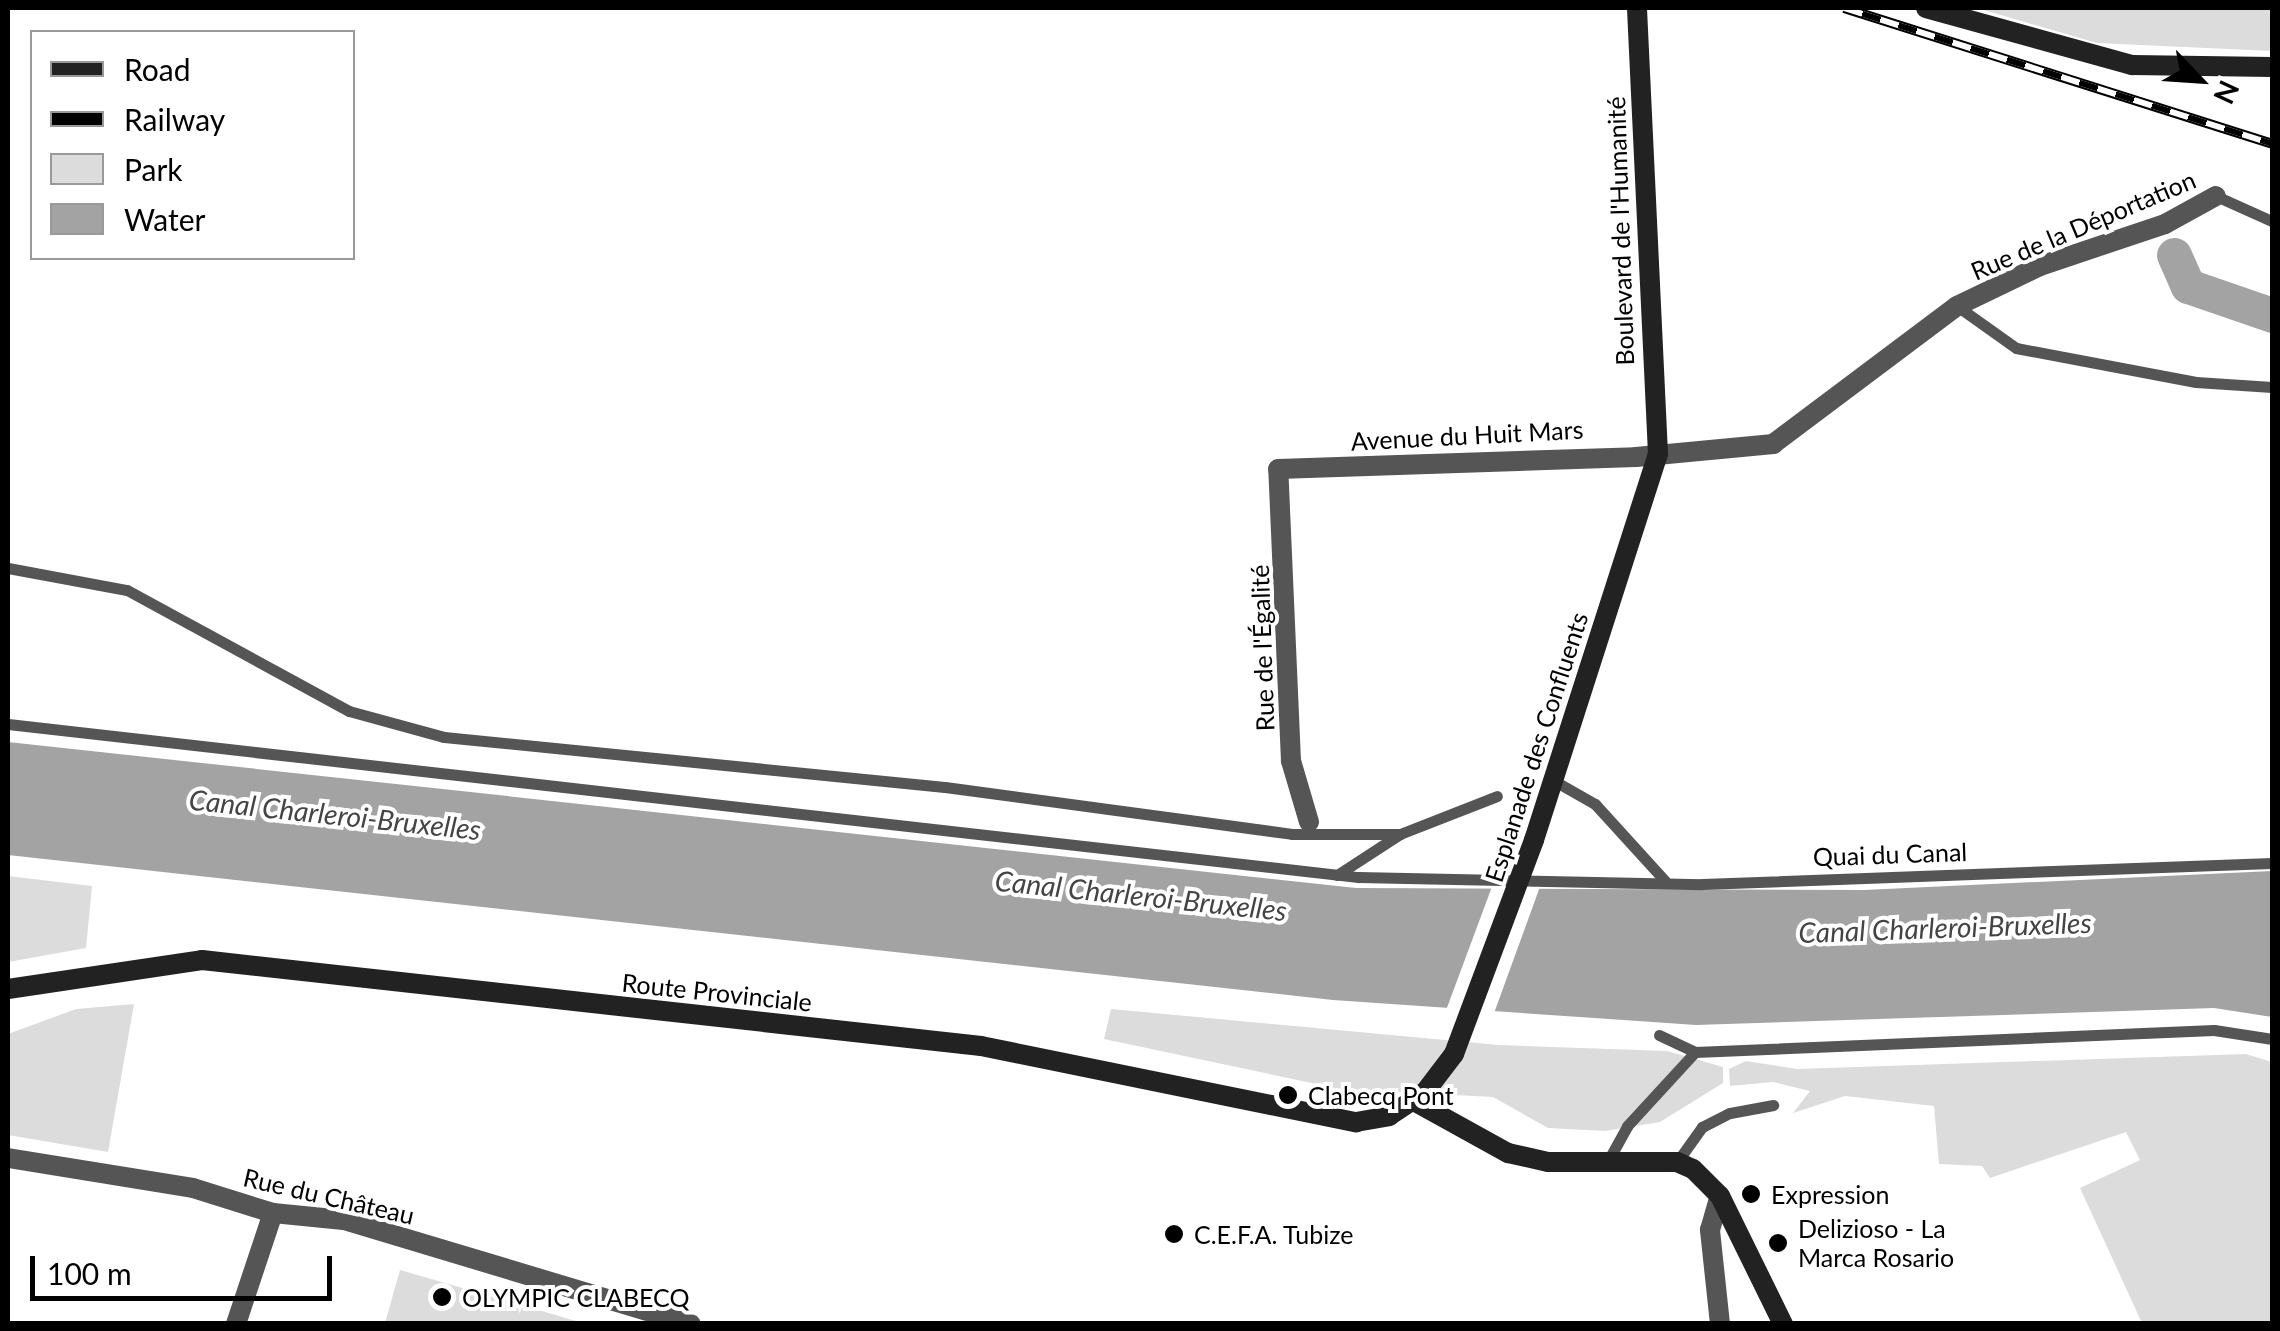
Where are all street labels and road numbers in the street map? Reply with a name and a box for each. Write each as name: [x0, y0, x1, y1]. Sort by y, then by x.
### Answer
street label: Boulevard de l'Humanité: [1600, 96, 1640, 366]
street label: Rue de la Déportation: [1966, 164, 2200, 286]
street label: Avenue du Huit Mars: [1350, 414, 1584, 456]
street label: Rue de l'Égalité: [1244, 564, 1280, 732]
street label: Esplanade des Confluents: [1478, 608, 1594, 886]
street label: Quai du Canal: [1812, 836, 1968, 872]
street label: Route Provinciale: [620, 967, 814, 1017]
street label: Rue du Château: [241, 1162, 417, 1230]

